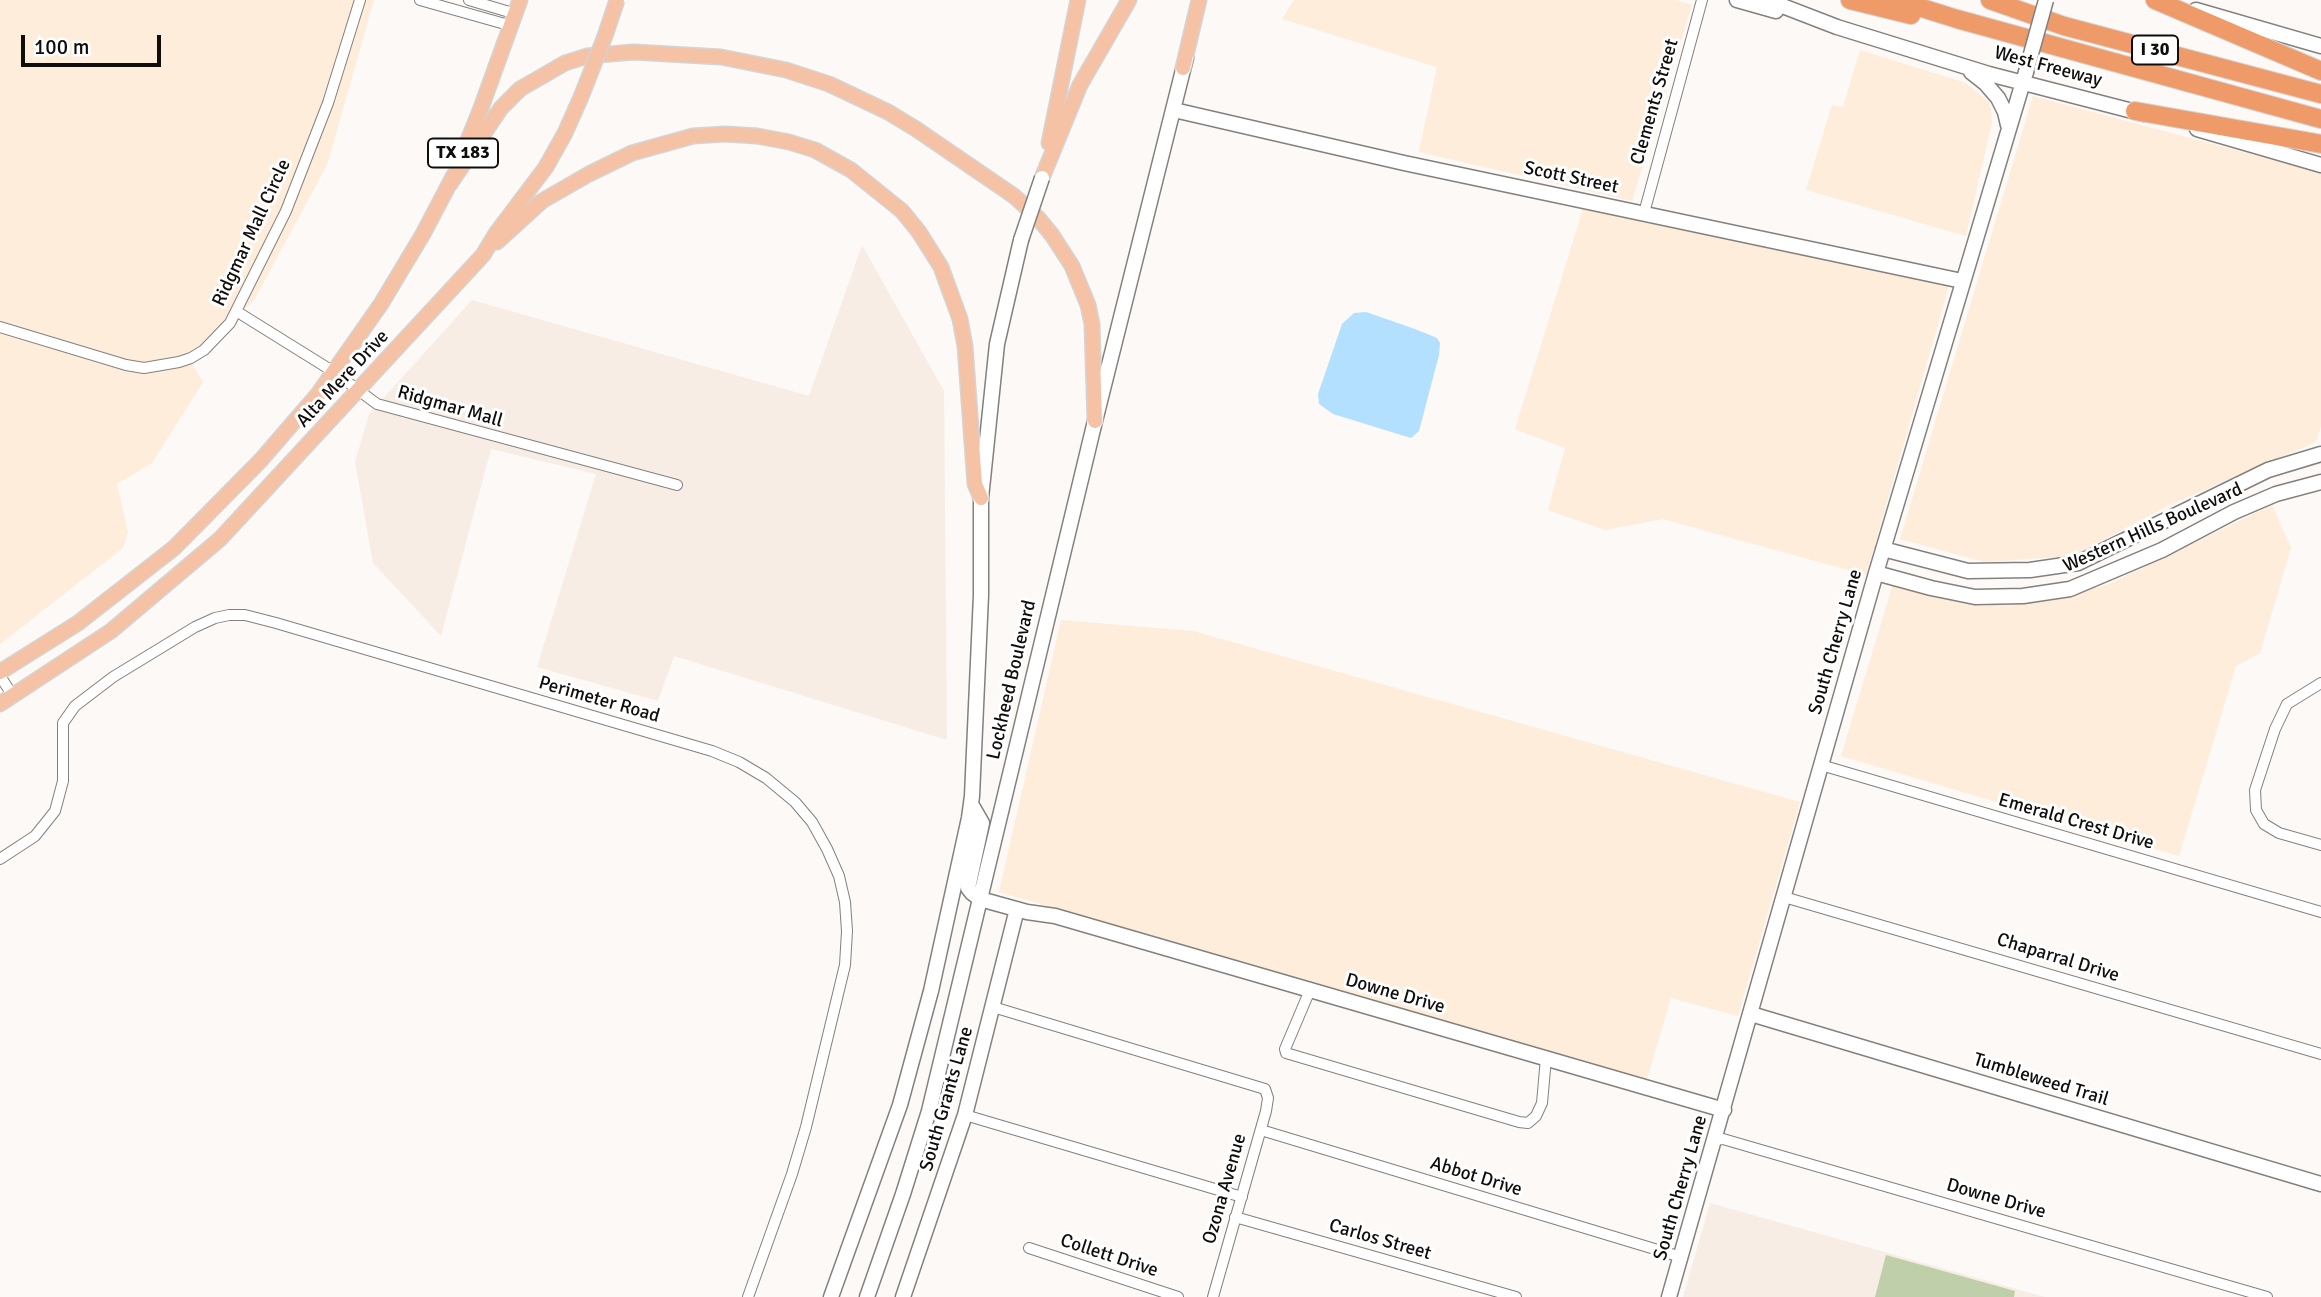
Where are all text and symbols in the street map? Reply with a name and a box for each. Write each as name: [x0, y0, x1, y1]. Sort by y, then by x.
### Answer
scale bar: [24, 21, 164, 65]
text: 100 m: [34, 34, 89, 60]
street label: Clements Street: [1626, 36, 1684, 168]
road number: I 30: [2132, 36, 2178, 64]
street label: West Freeway: [1992, 42, 2104, 92]
road number: TX 183: [428, 138, 498, 168]
street label: Ridgmar Mall Circle: [208, 156, 296, 310]
street label: Scott Street: [1522, 157, 1620, 199]
street label: Alta Mere Drive: [292, 326, 394, 432]
street label: Ridgmar Mall: [395, 381, 505, 433]
street label: Western Hills Boulevard: [2060, 478, 2246, 578]
street label: South Cherry Lane: [1804, 567, 1868, 717]
street label: Lockheed Boulevard: [983, 598, 1041, 762]
street label: Perimeter Road: [536, 672, 662, 728]
street label: Emerald Crest Drive: [1996, 789, 2156, 855]
street label: Chaparral Drive: [1994, 929, 2122, 987]
street label: Downe Drive: [1343, 969, 1447, 1019]
street label: South Grants Lane: [915, 1024, 979, 1174]
street label: Tumbleweed Trail: [1971, 1049, 2111, 1111]
street label: South Cherry Lane: [1649, 1113, 1713, 1263]
street label: Ozona Avenue: [1198, 1131, 1252, 1247]
street label: Abbot Drive: [1427, 1152, 1525, 1202]
street label: Downe Drive: [1944, 1174, 2048, 1224]
street label: Carlos Street: [1326, 1215, 1434, 1265]
street label: Collett Drive: [1057, 1229, 1161, 1283]

